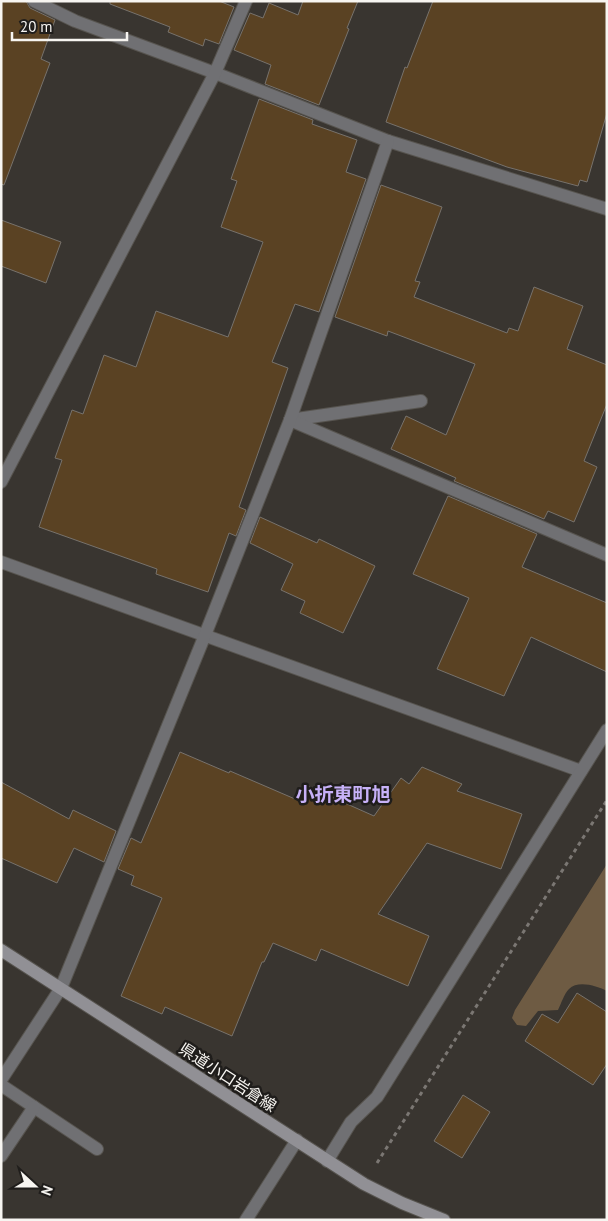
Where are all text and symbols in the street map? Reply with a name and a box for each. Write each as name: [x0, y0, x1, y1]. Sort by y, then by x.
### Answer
scale bar: [12, 10, 128, 42]
text: 20 m: [20, 17, 53, 36]
district label: 小折東町旭: [295, 782, 391, 806]
street label: 県道小口岩倉線: [176, 1038, 280, 1116]
north arrow: [10, 1161, 60, 1211]
text: N: [37, 1183, 57, 1198]

